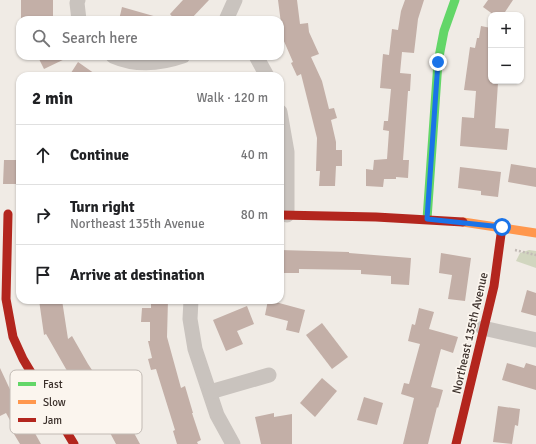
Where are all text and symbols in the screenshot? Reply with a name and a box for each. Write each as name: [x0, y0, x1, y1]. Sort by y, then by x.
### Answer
map controls: [488, 12, 524, 84]
button: +: [488, 12, 524, 48]
search box: [16, 16, 284, 60]
icon: search: [30, 27, 52, 49]
text: Search here: [62, 29, 138, 47]
button: −: [488, 48, 524, 84]
route end: [429, 53, 447, 71]
text: 2 min: [32, 88, 73, 109]
text: Walk · 120 m: [197, 90, 268, 106]
icon: ahead: [32, 144, 54, 166]
text: Continue: [70, 146, 129, 164]
text: 40 m: [241, 147, 268, 163]
text: Turn right: [70, 198, 135, 216]
icon: right: [32, 204, 54, 226]
text: 80 m: [241, 207, 268, 223]
text: Northeast 135th Avenue: [70, 216, 205, 232]
route start: [493, 218, 511, 236]
icon: arrive: [32, 264, 54, 286]
text: Arrive at destination: [70, 266, 205, 284]
street label: Northeast 135th Avenue: [449, 271, 492, 395]
legend: [10, 370, 142, 434]
text: Fast: [43, 378, 63, 391]
text: Slow: [43, 396, 66, 409]
text: Jam: [43, 414, 62, 427]

